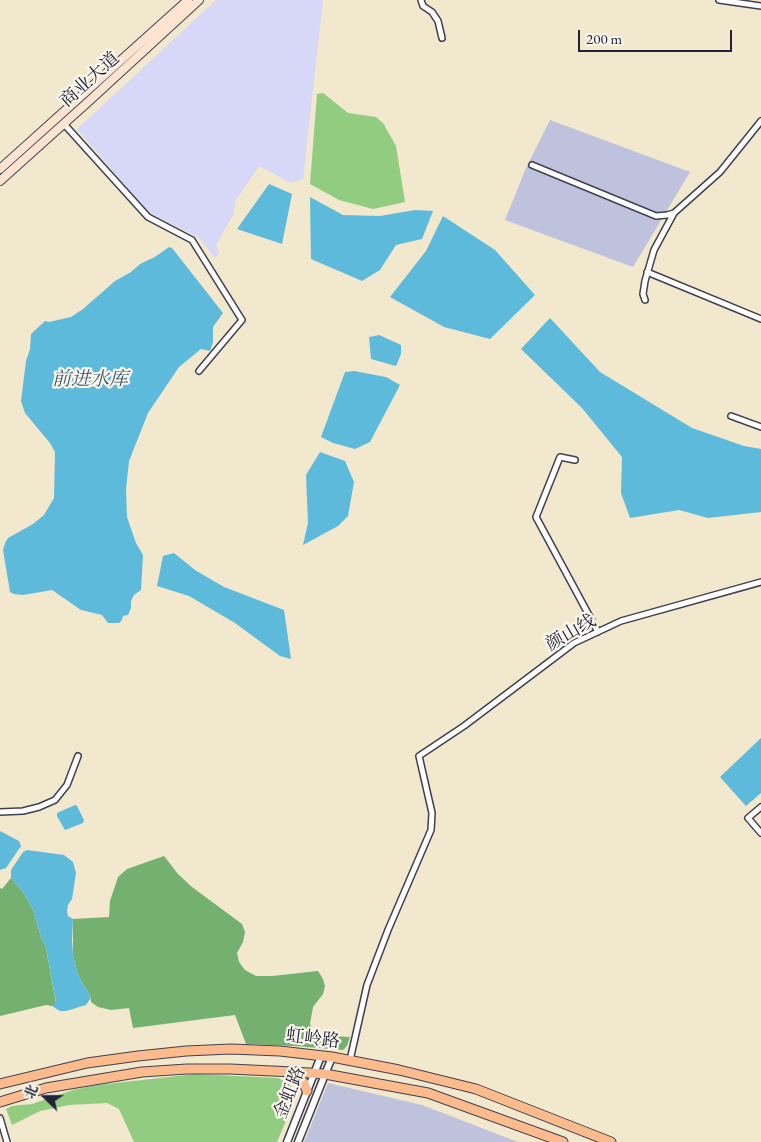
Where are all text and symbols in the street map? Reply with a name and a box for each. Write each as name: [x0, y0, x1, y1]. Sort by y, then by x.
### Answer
scale bar: [581, 20, 735, 52]
text: 200 m: [586, 29, 622, 48]
street label: 商业大道: [56, 48, 124, 112]
water label: 前进水库: [52, 369, 128, 391]
street label: 颜山线: [542, 610, 600, 656]
street label: 虹岭路: [285, 1025, 341, 1053]
street label: 金虹路: [270, 1064, 310, 1122]
north arrow: [20, 1072, 70, 1122]
text: 北: [20, 1082, 42, 1101]

